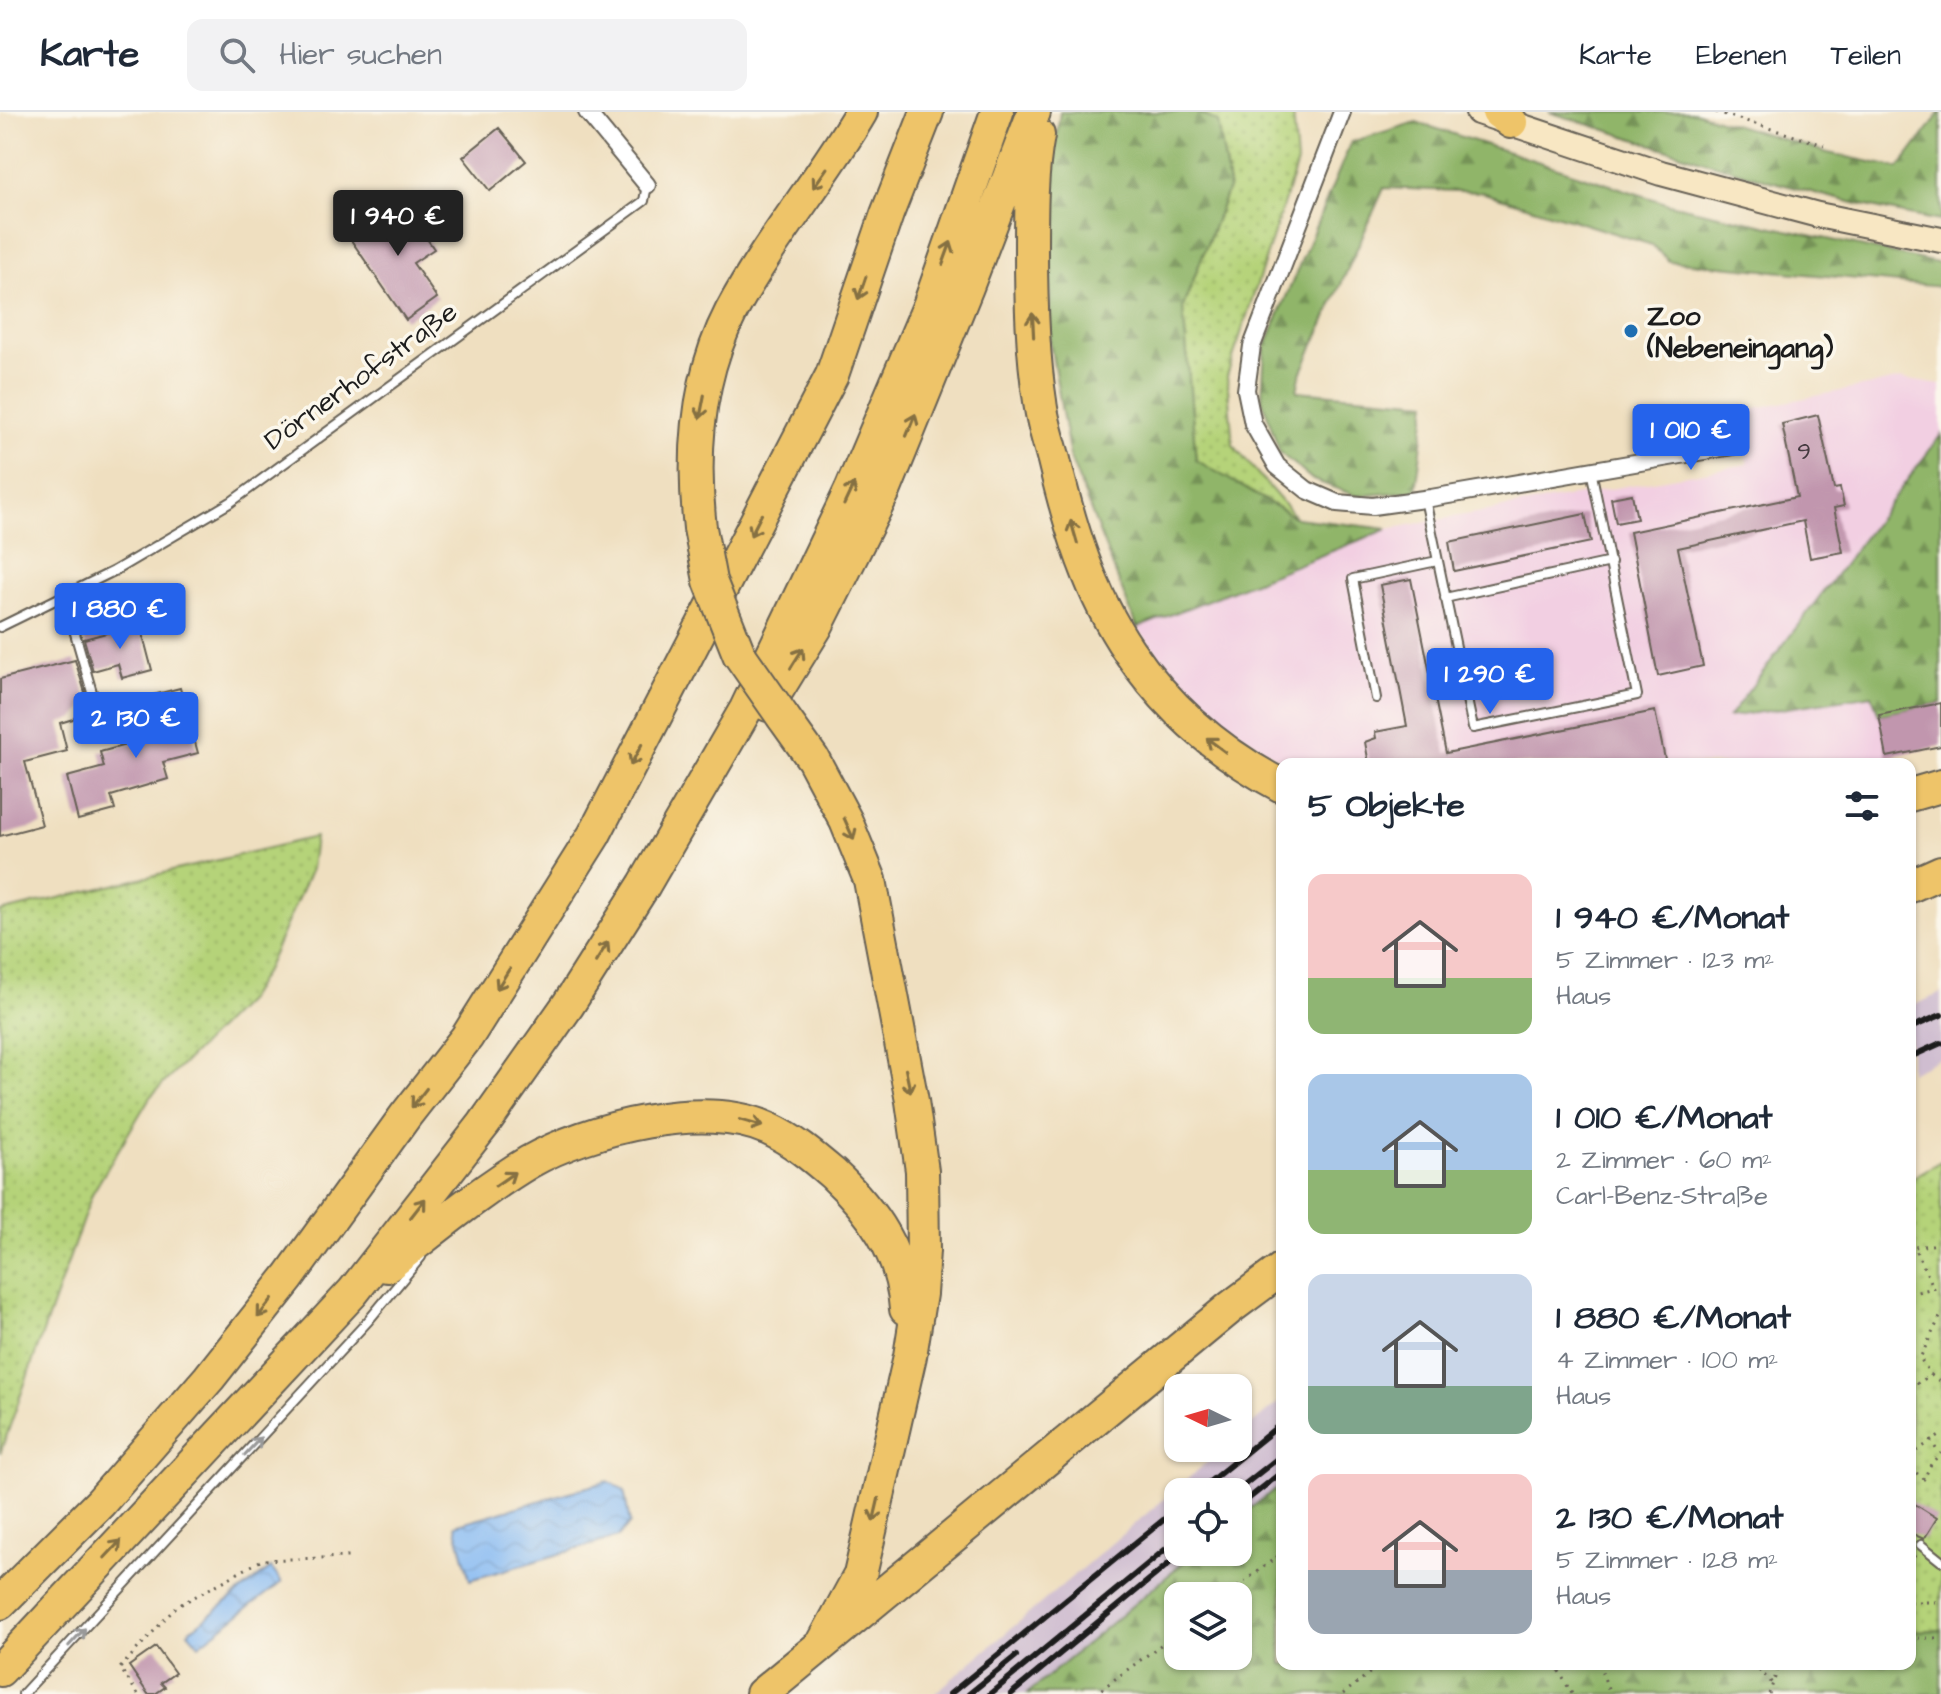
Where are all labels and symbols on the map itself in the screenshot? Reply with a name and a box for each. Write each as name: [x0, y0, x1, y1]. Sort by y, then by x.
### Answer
one-way arrow: [812, 167, 829, 188]
pin: 1 940 €: [324, 190, 472, 258]
one-way arrow: [941, 241, 956, 266]
one-way arrow: [854, 275, 869, 300]
street label: Dörnerhofstraße: [256, 293, 466, 460]
place label: Zoo (Nebeneingang): [1646, 297, 1833, 370]
one-way arrow: [1026, 312, 1041, 339]
marker: Zoo (Nebeneingang): [1622, 322, 1640, 340]
one-way arrow: [694, 393, 709, 419]
pin: 1 010 €: [1617, 404, 1765, 472]
one-way arrow: [905, 413, 920, 438]
house number: 9: [1797, 435, 1811, 469]
one-way arrow: [842, 482, 857, 506]
one-way arrow: [747, 512, 763, 536]
one-way arrow: [1066, 520, 1081, 546]
pin: 1 880 €: [46, 583, 194, 651]
one-way arrow: [789, 648, 805, 670]
pin: 1 290 €: [1416, 648, 1564, 716]
pin: 2 130 €: [62, 692, 210, 760]
one-way arrow: [1206, 736, 1227, 753]
one-way arrow: [627, 743, 643, 767]
one-way arrow: [842, 816, 857, 840]
one-way arrow: [594, 941, 610, 964]
one-way arrow: [495, 967, 511, 990]
one-way arrow: [901, 1067, 916, 1093]
one-way arrow: [410, 1087, 428, 1108]
one-way arrow: [738, 1116, 764, 1131]
one-way arrow: [494, 1171, 516, 1187]
one-way arrow: [409, 1198, 426, 1219]
one-way arrow: [256, 1297, 273, 1318]
north arrow: [1164, 1374, 1252, 1462]
one-way arrow: [243, 1436, 262, 1456]
one-way arrow: [867, 1497, 882, 1522]
one-way arrow: [104, 1539, 123, 1559]
one-way arrow: [67, 1627, 86, 1647]

